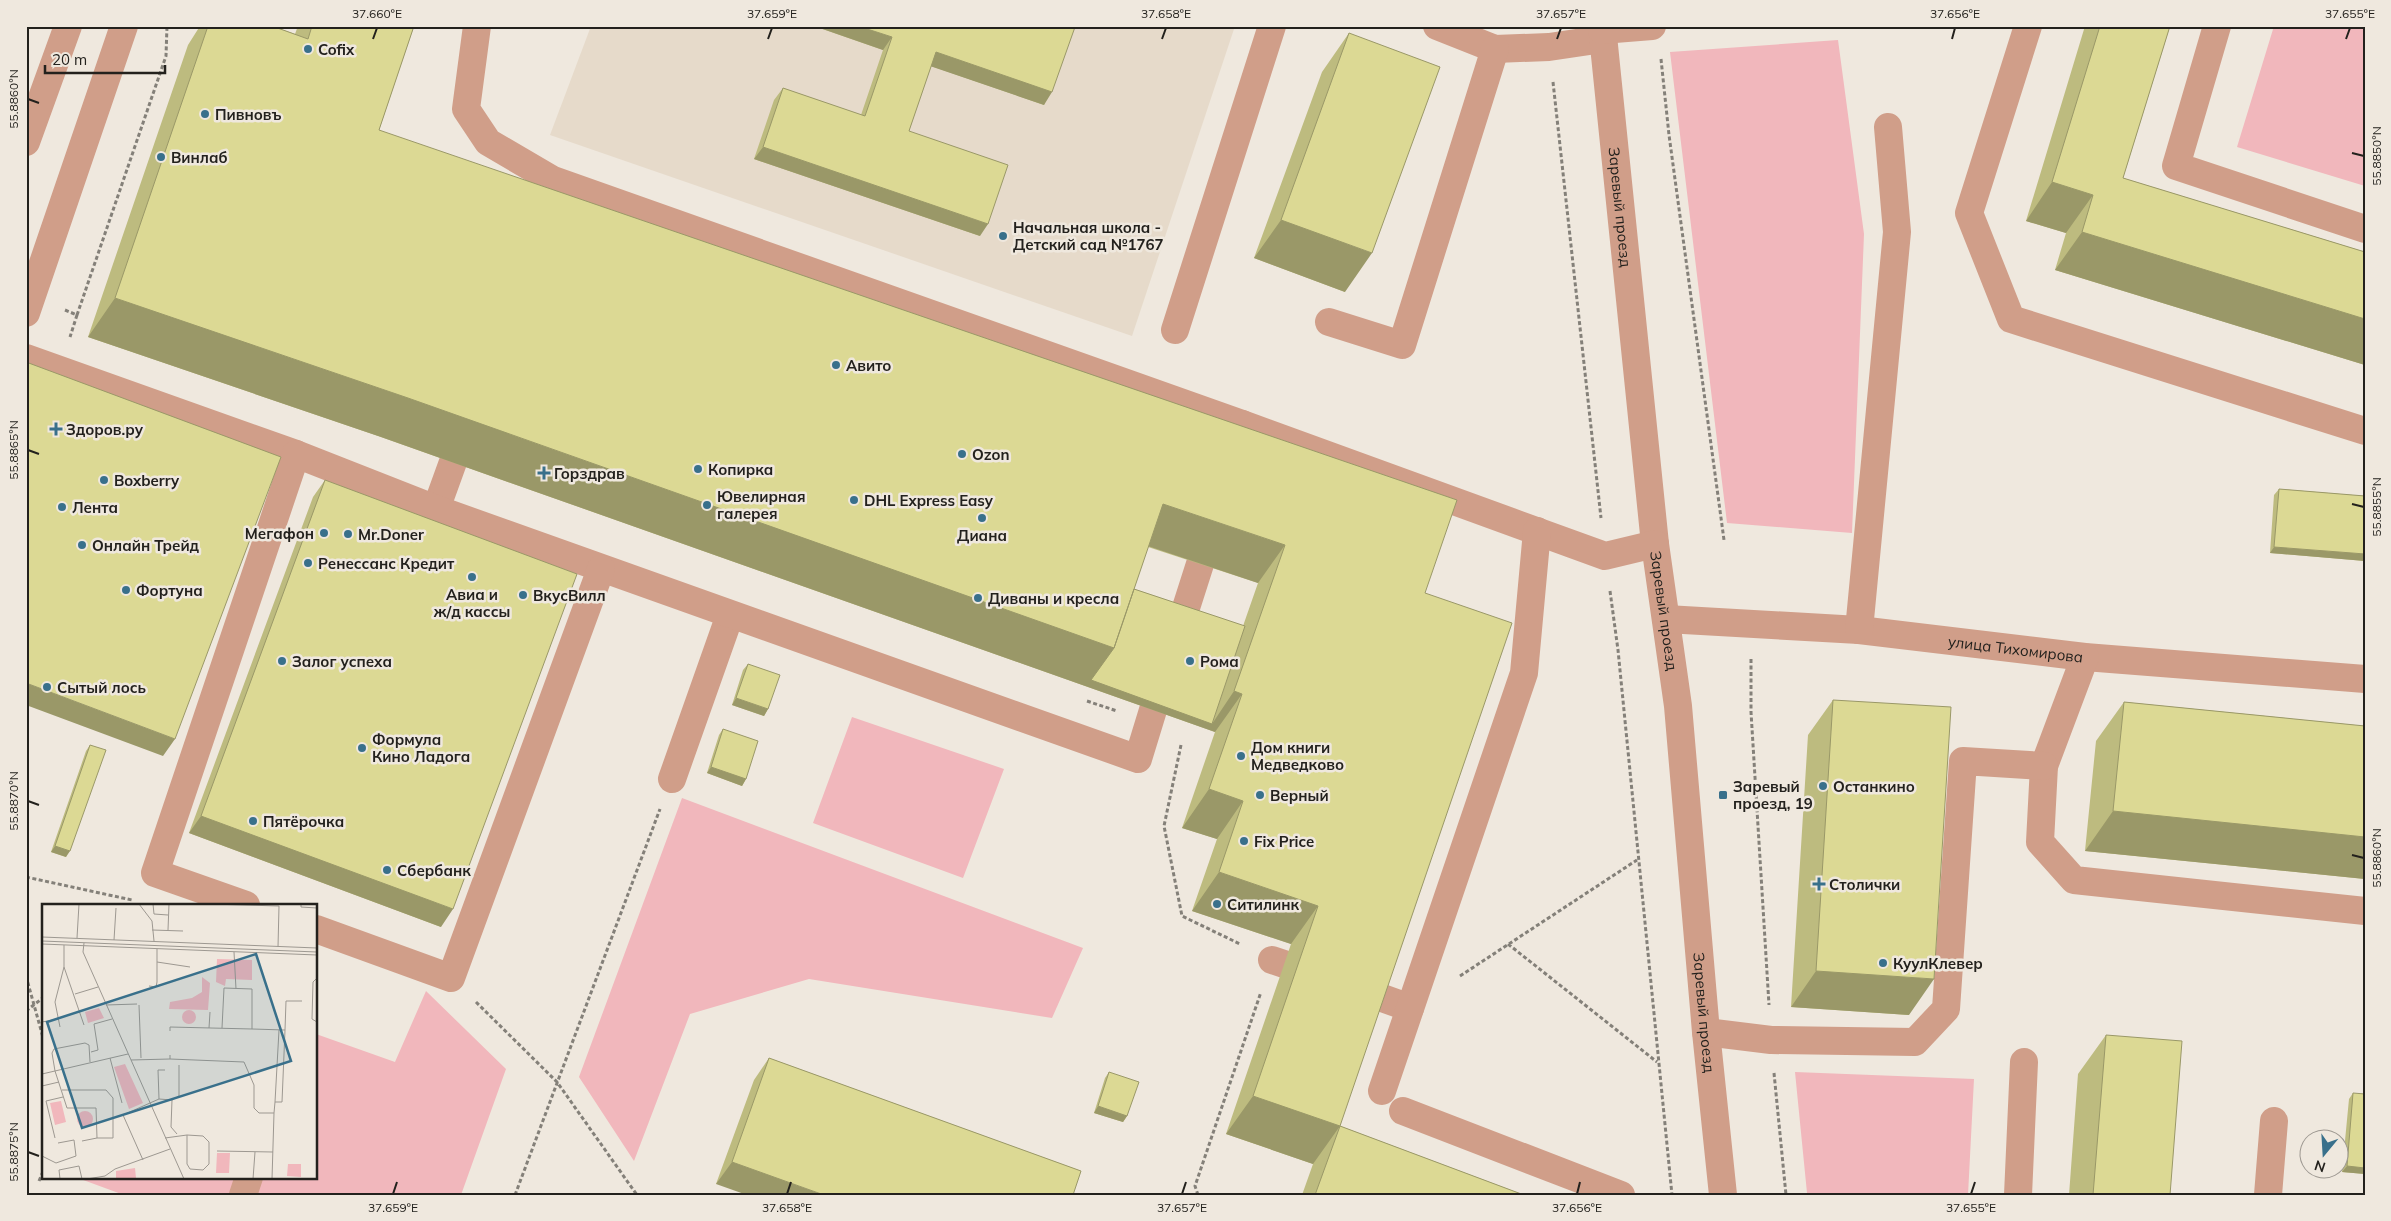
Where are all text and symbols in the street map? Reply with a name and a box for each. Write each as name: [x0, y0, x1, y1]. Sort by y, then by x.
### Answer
text: 37.660°E: [352, 6, 402, 21]
text: 37.659°E: [747, 6, 797, 21]
text: 37.658°E: [1141, 6, 1191, 21]
text: 37.657°E: [1536, 6, 1586, 21]
text: 37.656°E: [1930, 6, 1980, 21]
text: 37.655°E: [2325, 6, 2375, 21]
place label: Cofix: [318, 40, 355, 59]
scale bar: [45, 42, 165, 74]
marker: Cofix: [302, 43, 314, 55]
text: 20 m: [52, 50, 87, 69]
text: 55.8860°N: [6, 69, 21, 129]
place label: Пивновъ: [215, 105, 282, 124]
marker: Пивновъ: [199, 108, 211, 120]
text: 55.8850°N: [2369, 126, 2384, 186]
street label: Заревый проезд: [1605, 146, 1636, 268]
place label: Винлаб: [171, 148, 228, 167]
marker: Винлаб: [155, 151, 167, 163]
place label: Начальная школа - Детский сад №1767: [1013, 218, 1163, 254]
marker: Начальная школа - Детский сад №1767: [997, 230, 1009, 242]
place label: Авито: [846, 356, 891, 375]
marker: Авито: [830, 359, 842, 371]
text: 55.8865°N: [6, 420, 21, 480]
place label: Здоров.ру: [66, 420, 144, 439]
marker: Здоров.ру: [50, 423, 62, 435]
place label: Ozon: [972, 445, 1009, 464]
marker: Ozon: [956, 448, 968, 460]
place label: Копирка: [708, 460, 773, 479]
marker: Копирка: [692, 463, 704, 475]
place label: Горздрав: [554, 464, 625, 483]
marker: Горздрав: [538, 467, 550, 479]
place label: Boxberry: [114, 471, 180, 490]
marker: Boxberry: [98, 474, 110, 486]
text: 55.8855°N: [2369, 477, 2384, 537]
place label: Ювелирная галерея: [717, 487, 805, 523]
place label: DHL Express Easy: [864, 491, 994, 510]
marker: DHL Express Easy: [848, 494, 860, 506]
place label: Лента: [72, 498, 118, 517]
marker: Ювелирная галерея: [701, 499, 713, 511]
marker: Лента: [56, 501, 68, 513]
marker: Диана: [976, 512, 988, 524]
place label: Мегафон: [245, 524, 314, 543]
place label: Mr.Doner: [358, 525, 424, 544]
place label: Диана: [957, 526, 1007, 545]
marker: Мегафон: [318, 527, 330, 539]
marker: Mr.Doner: [342, 528, 354, 540]
place label: Онлайн Трейд: [92, 536, 200, 555]
marker: Онлайн Трейд: [76, 539, 88, 551]
street label: Заревый проезд: [1647, 549, 1682, 672]
place label: Ренессанс Кредит: [318, 554, 455, 573]
marker: Ренессанс Кредит: [302, 557, 314, 569]
marker: Авиа и ж/д кассы: [466, 571, 478, 583]
place label: Фортуна: [136, 581, 203, 600]
marker: Фортуна: [120, 584, 132, 596]
place label: Авиа и ж/д кассы: [433, 585, 510, 621]
place label: ВкусВилл: [533, 586, 606, 605]
marker: ВкусВилл: [517, 589, 529, 601]
place label: Диваны и кресла: [988, 589, 1119, 608]
marker: Диваны и кресла: [972, 592, 984, 604]
street label: улица Тихомирова: [1947, 631, 2084, 666]
place label: Залог успеха: [292, 652, 392, 671]
place label: Рома: [1200, 652, 1239, 671]
marker: Залог успеха: [276, 655, 288, 667]
marker: Рома: [1184, 655, 1196, 667]
place label: Сытый лось: [57, 678, 146, 697]
marker: Сытый лось: [41, 681, 53, 693]
place label: Формула Кино Ладога: [372, 730, 470, 766]
place label: Дом книги Медведково: [1251, 738, 1344, 774]
marker: Формула Кино Ладога: [356, 742, 368, 754]
marker: Дом книги Медведково: [1235, 750, 1247, 762]
text: 55.8870°N: [6, 771, 21, 831]
place label: Заревый проезд, 19: [1733, 777, 1813, 813]
place label: Останкино: [1833, 777, 1915, 796]
marker: Останкино: [1817, 780, 1829, 792]
place label: Верный: [1270, 786, 1329, 805]
marker: Верный: [1254, 789, 1266, 801]
marker: Заревый проезд, 19: [1717, 789, 1729, 801]
place label: Пятёрочка: [263, 812, 344, 831]
marker: Пятёрочка: [247, 815, 259, 827]
text: 55.8860°N: [2369, 828, 2384, 888]
place label: Fix Price: [1254, 832, 1314, 851]
marker: Fix Price: [1238, 835, 1250, 847]
place label: Сбербанк: [397, 861, 471, 880]
marker: Сбербанк: [381, 864, 393, 876]
place label: Столички: [1829, 875, 1900, 894]
marker: Столички: [1813, 878, 1825, 890]
place label: Ситилинк: [1227, 895, 1300, 914]
marker: Ситилинк: [1211, 898, 1223, 910]
inset map: [42, 904, 318, 1178]
street label: Заревый проезд: [1690, 952, 1720, 1074]
place label: КуулКлевер: [1893, 954, 1983, 973]
marker: КуулКлевер: [1877, 957, 1889, 969]
text: 55.8875°N: [6, 1122, 21, 1182]
north arrow: [2298, 1128, 2348, 1178]
text: N: [2312, 1156, 2328, 1177]
text: 37.659°E: [368, 1200, 418, 1215]
text: 37.658°E: [762, 1200, 812, 1215]
text: 37.657°E: [1157, 1200, 1207, 1215]
text: 37.656°E: [1552, 1200, 1602, 1215]
text: 37.655°E: [1946, 1200, 1996, 1215]

